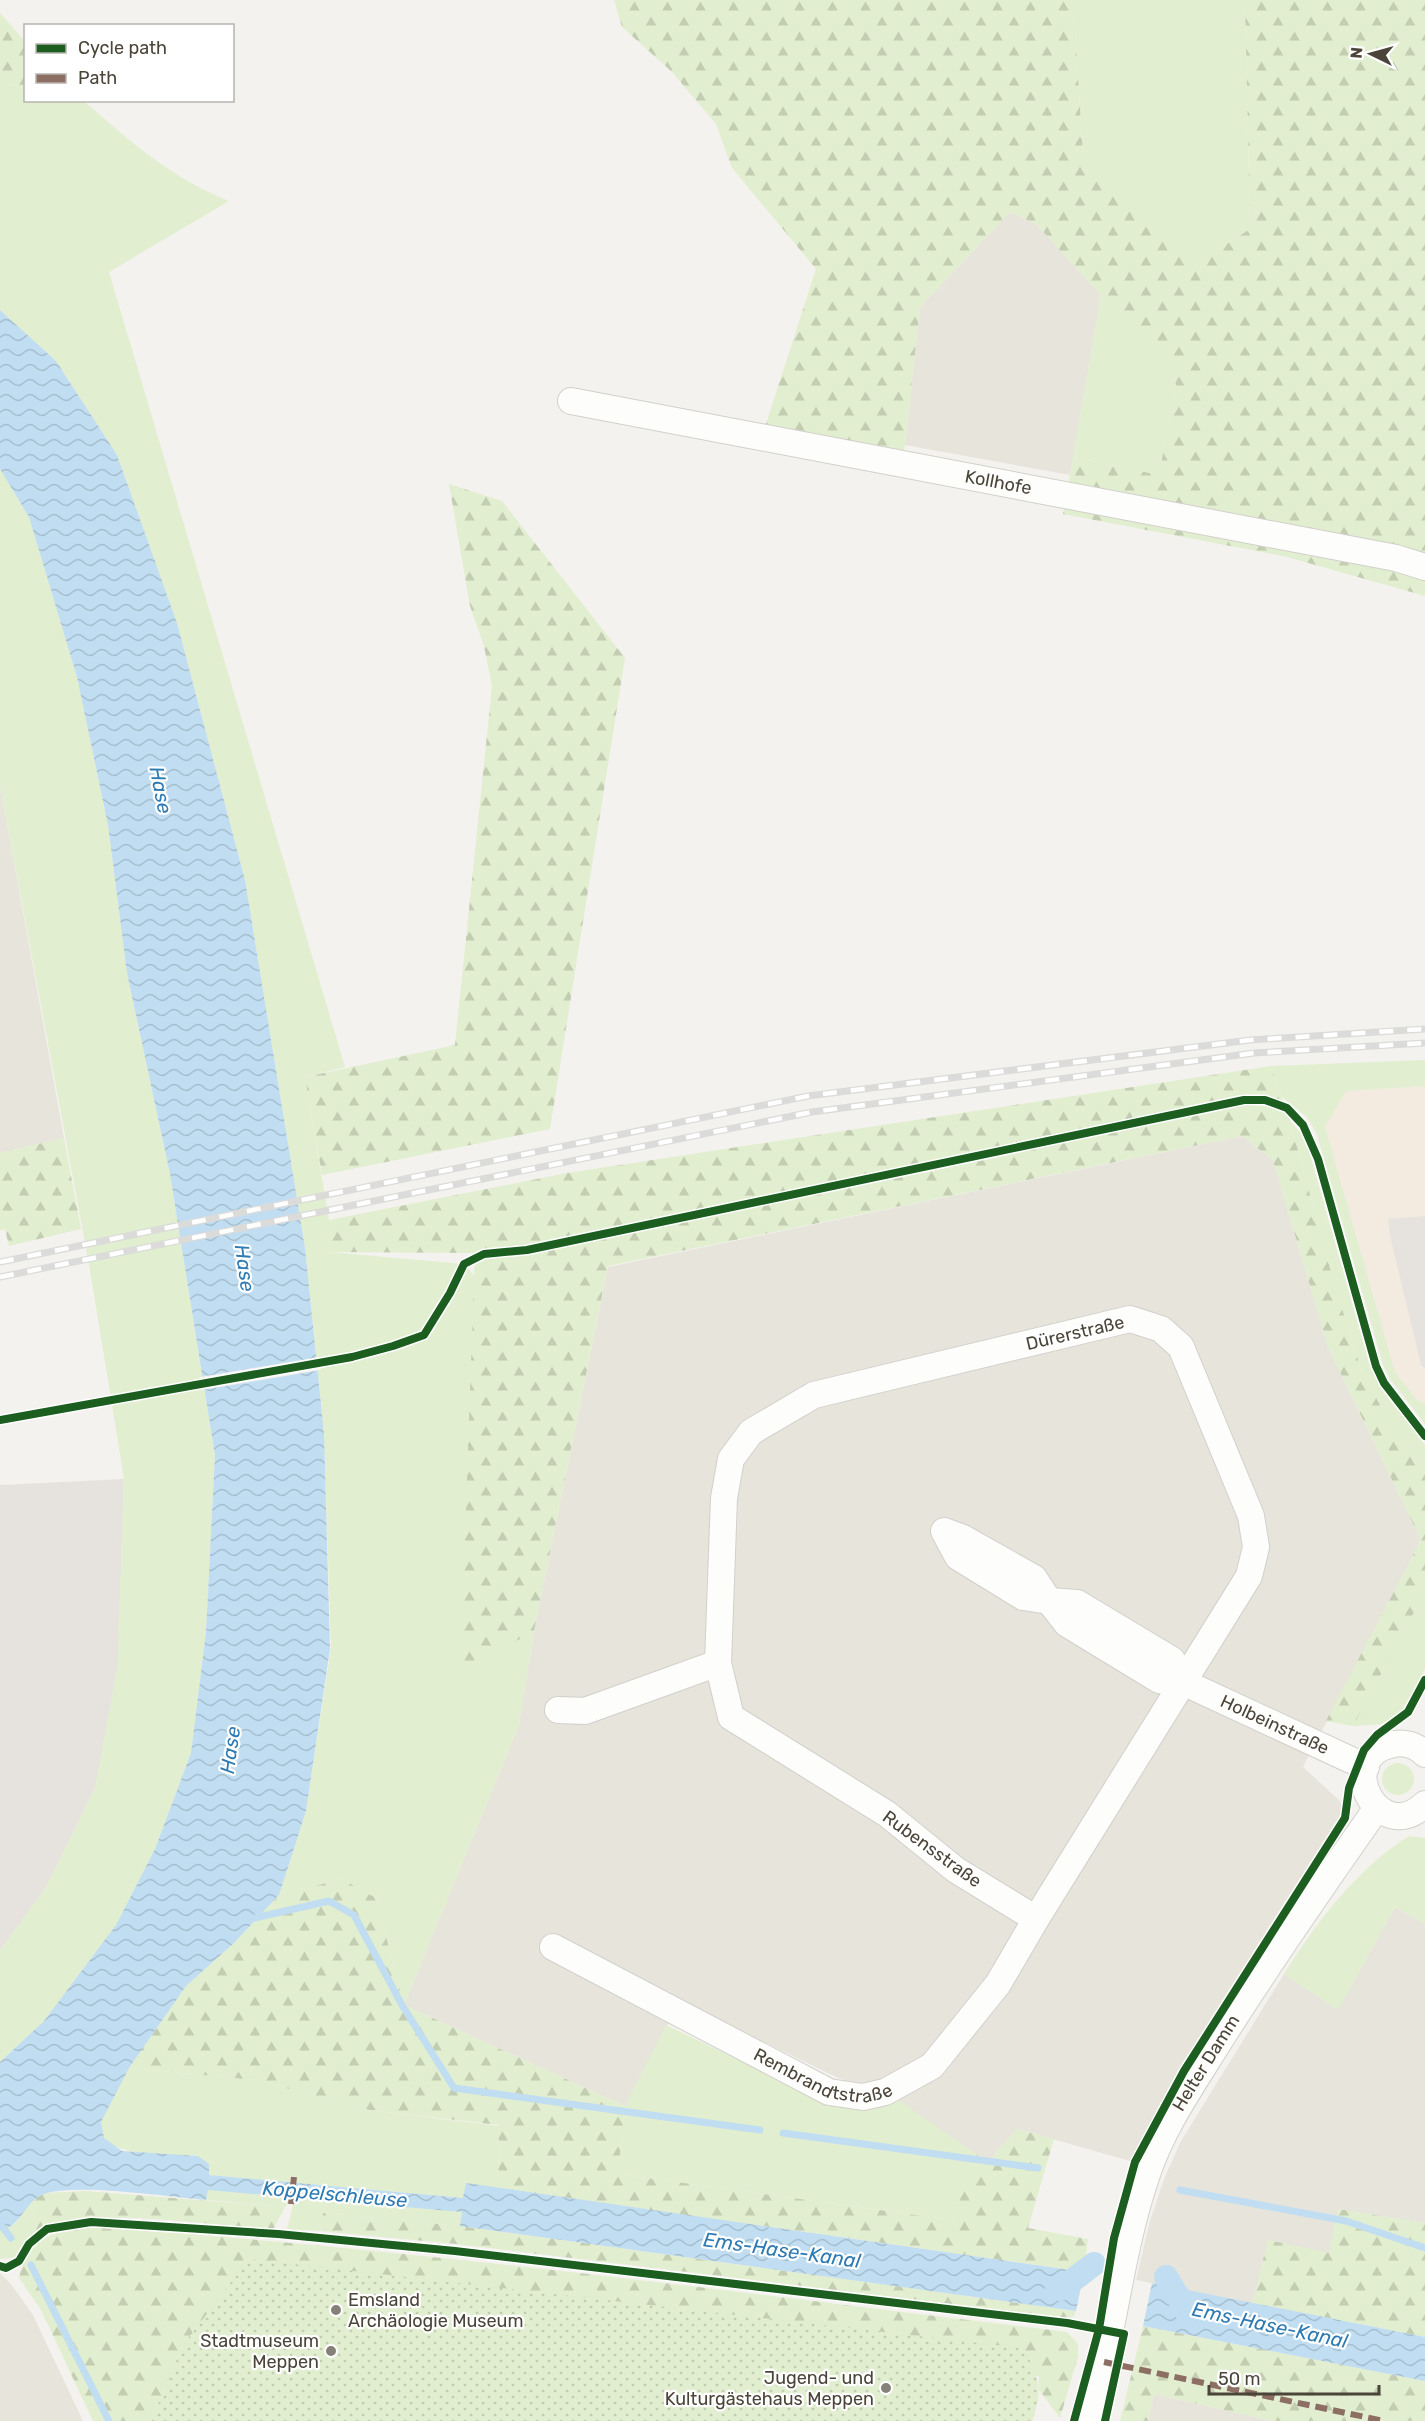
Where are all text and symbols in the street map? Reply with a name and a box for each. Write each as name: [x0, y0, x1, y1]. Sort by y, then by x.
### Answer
legend: [24, 24, 234, 102]
north arrow: [1341, 24, 1401, 84]
text: Cycle path: [78, 37, 167, 59]
text: N: [1347, 46, 1367, 59]
text: Path: [78, 67, 117, 89]
street label: Kollhofe: [963, 465, 1034, 499]
water label: Hase: [145, 764, 177, 816]
water label: Hase: [230, 1243, 260, 1293]
street label: Dürerstraße: [1024, 1311, 1126, 1355]
street label: Holbeinstraße: [1217, 1690, 1333, 1759]
water label: Hase: [215, 1725, 245, 1775]
street label: Rubensstraße: [878, 1806, 986, 1892]
street label: Helter Damm: [1168, 2010, 1244, 2115]
street label: Rembrandtstraße: [750, 2043, 896, 2108]
water label: Koppelschleuse: [262, 2176, 408, 2212]
water label: Ems-Hase-Kanal: [702, 2227, 863, 2273]
place label: Emsland Archäologie Museum: [348, 2289, 523, 2332]
water label: Ems-Hase-Kanal: [1190, 2297, 1351, 2353]
marker: Emsland Archäologie Museum: [329, 2303, 343, 2317]
place label: Stadtmuseum Meppen: [200, 2330, 319, 2373]
marker: Stadtmuseum Meppen: [324, 2344, 338, 2358]
scale bar: [1209, 2358, 1378, 2396]
place label: Jugend- und Kulturgästehaus Meppen: [665, 2367, 874, 2410]
text: 50 m: [1218, 2368, 1261, 2390]
marker: Jugend- und Kulturgästehaus Meppen: [879, 2381, 893, 2395]

